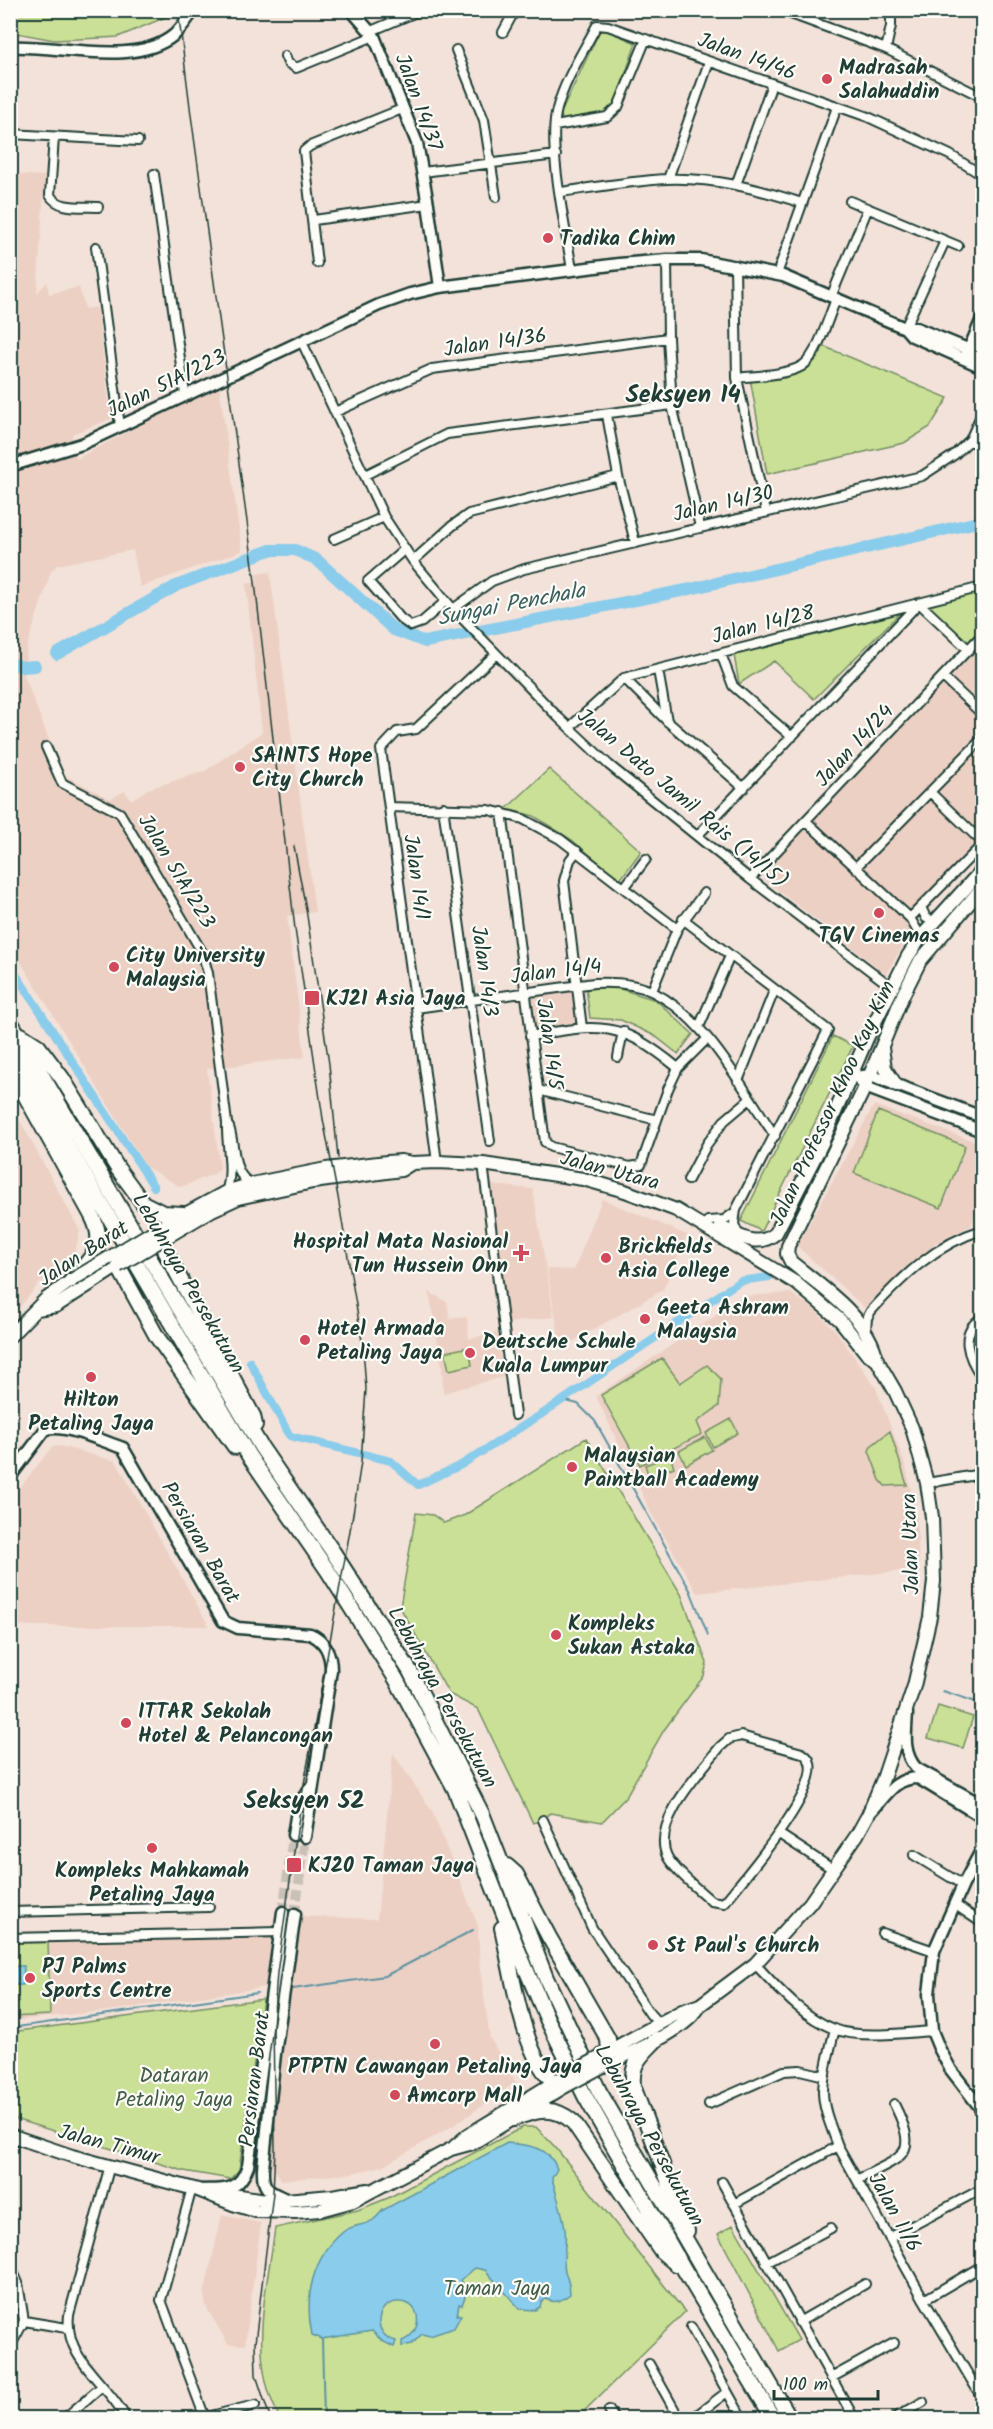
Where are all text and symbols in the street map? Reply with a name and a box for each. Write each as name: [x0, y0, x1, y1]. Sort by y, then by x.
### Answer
street label: Jalan 14/46: [692, 24, 801, 91]
street label: Jalan 14/37: [385, 49, 451, 157]
place label: Madrasah Salahuddin: [839, 52, 939, 109]
marker: Madrasah Salahuddin: [820, 72, 834, 86]
place label: Tadika Chim: [560, 223, 676, 256]
marker: Tadika Chim: [541, 231, 555, 245]
street label: Jalan 14/36: [442, 320, 549, 367]
street label: Jalan 51A/223: [102, 341, 232, 427]
district label: Seksyen 14: [625, 376, 741, 415]
street label: Jalan 14/30: [670, 477, 777, 532]
water label: Sungai Penchala: [435, 574, 590, 637]
street label: Jalan 14/28: [709, 597, 819, 654]
street label: Jalan 14/24: [808, 697, 903, 795]
street label: Jalan Dato Jamil Rais (14/15): [569, 701, 795, 898]
place label: SAINTS Hope City Church: [252, 740, 372, 797]
marker: SAINTS Hope City Church: [233, 760, 247, 774]
street label: Jalan 51A/223: [128, 808, 223, 935]
street label: Jalan 14/1: [393, 832, 438, 922]
marker: TGV Cinemas: [872, 906, 886, 920]
place label: TGV Cinemas: [818, 920, 940, 953]
street label: Jalan 14/3: [461, 923, 506, 1019]
place label: City University Malaysia: [126, 940, 265, 997]
street label: Jalan 14/4: [509, 951, 604, 994]
marker: City University Malaysia: [107, 960, 121, 974]
street label: Jalan Professor Khoo Kay Kim: [762, 975, 905, 1232]
place label: KJ21 Asia Jaya: [326, 983, 466, 1016]
marker: KJ21 Asia Jaya: [303, 989, 321, 1007]
street label: Jalan 14/5: [526, 997, 571, 1093]
street label: Jalan Utara: [556, 1142, 663, 1201]
street label: Lebuhraya Persekutuan: [123, 1187, 253, 1380]
street label: Jalan Barat: [32, 1212, 136, 1296]
place label: Hospital Mata Nasional Tun Hussein Onn: [293, 1226, 508, 1283]
place label: Brickfields Asia College: [618, 1231, 730, 1288]
marker: Hospital Mata Nasional Tun Hussein Onn: [512, 1244, 530, 1262]
marker: Brickfields Asia College: [599, 1251, 613, 1265]
place label: Geeta Ashram Malaysia: [657, 1292, 789, 1349]
marker: Geeta Ashram Malaysia: [638, 1312, 652, 1326]
place label: Hotel Armada Petaling Jaya: [317, 1313, 445, 1370]
place label: Deutsche Schule Kuala Lumpur: [482, 1326, 636, 1383]
marker: Hotel Armada Petaling Jaya: [298, 1333, 312, 1347]
marker: Deutsche Schule Kuala Lumpur: [463, 1346, 477, 1360]
marker: Hilton Petaling Jaya: [84, 1370, 98, 1384]
place label: Hilton Petaling Jaya: [28, 1384, 154, 1441]
place label: Malaysian Paintball Academy: [584, 1440, 759, 1497]
marker: Malaysian Paintball Academy: [565, 1460, 579, 1474]
street label: Persiaran Barat: [151, 1476, 248, 1611]
street label: Jalan Utara: [893, 1493, 930, 1595]
street label: Lebuhraya Persekutuan: [378, 1601, 505, 1795]
place label: Kompleks Sukan Astaka: [568, 1608, 695, 1665]
marker: Kompleks Sukan Astaka: [549, 1628, 563, 1642]
place label: ITTAR Sekolah Hotel & Pelancongan: [138, 1696, 333, 1753]
marker: ITTAR Sekolah Hotel & Pelancongan: [119, 1716, 133, 1730]
district label: Seksyen 52: [244, 1782, 364, 1821]
marker: Kompleks Mahkamah Petaling Jaya: [145, 1841, 159, 1855]
place label: KJ20 Taman Jaya: [308, 1850, 475, 1883]
place label: Kompleks Mahkamah Petaling Jaya: [55, 1855, 249, 1912]
marker: KJ20 Taman Jaya: [285, 1856, 303, 1874]
place label: St Paul's Church: [665, 1930, 820, 1963]
marker: St Paul's Church: [646, 1938, 660, 1952]
place label: PJ Palms Sports Centre: [42, 1951, 172, 2008]
marker: PJ Palms Sports Centre: [23, 1971, 37, 1985]
street label: Persiaran Barat: [231, 2009, 280, 2149]
marker: PTPTN Cawangan Petaling Jaya: [428, 2037, 442, 2051]
street label: Lebuhraya Persekutuan: [585, 2039, 712, 2233]
place label: PTPTN Cawangan Petaling Jaya: [288, 2051, 582, 2084]
park label: Dataran Petaling Jaya: [115, 2060, 233, 2117]
place label: Amcorp Mall: [407, 2080, 522, 2113]
marker: Amcorp Mall: [388, 2088, 402, 2102]
street label: Jalan Timur: [54, 2116, 164, 2175]
street label: Jalan 11/6: [858, 2167, 929, 2259]
park label: Taman Jaya: [444, 2273, 550, 2306]
scale bar: [774, 2363, 878, 2401]
text: 100 m: [783, 2371, 828, 2400]

